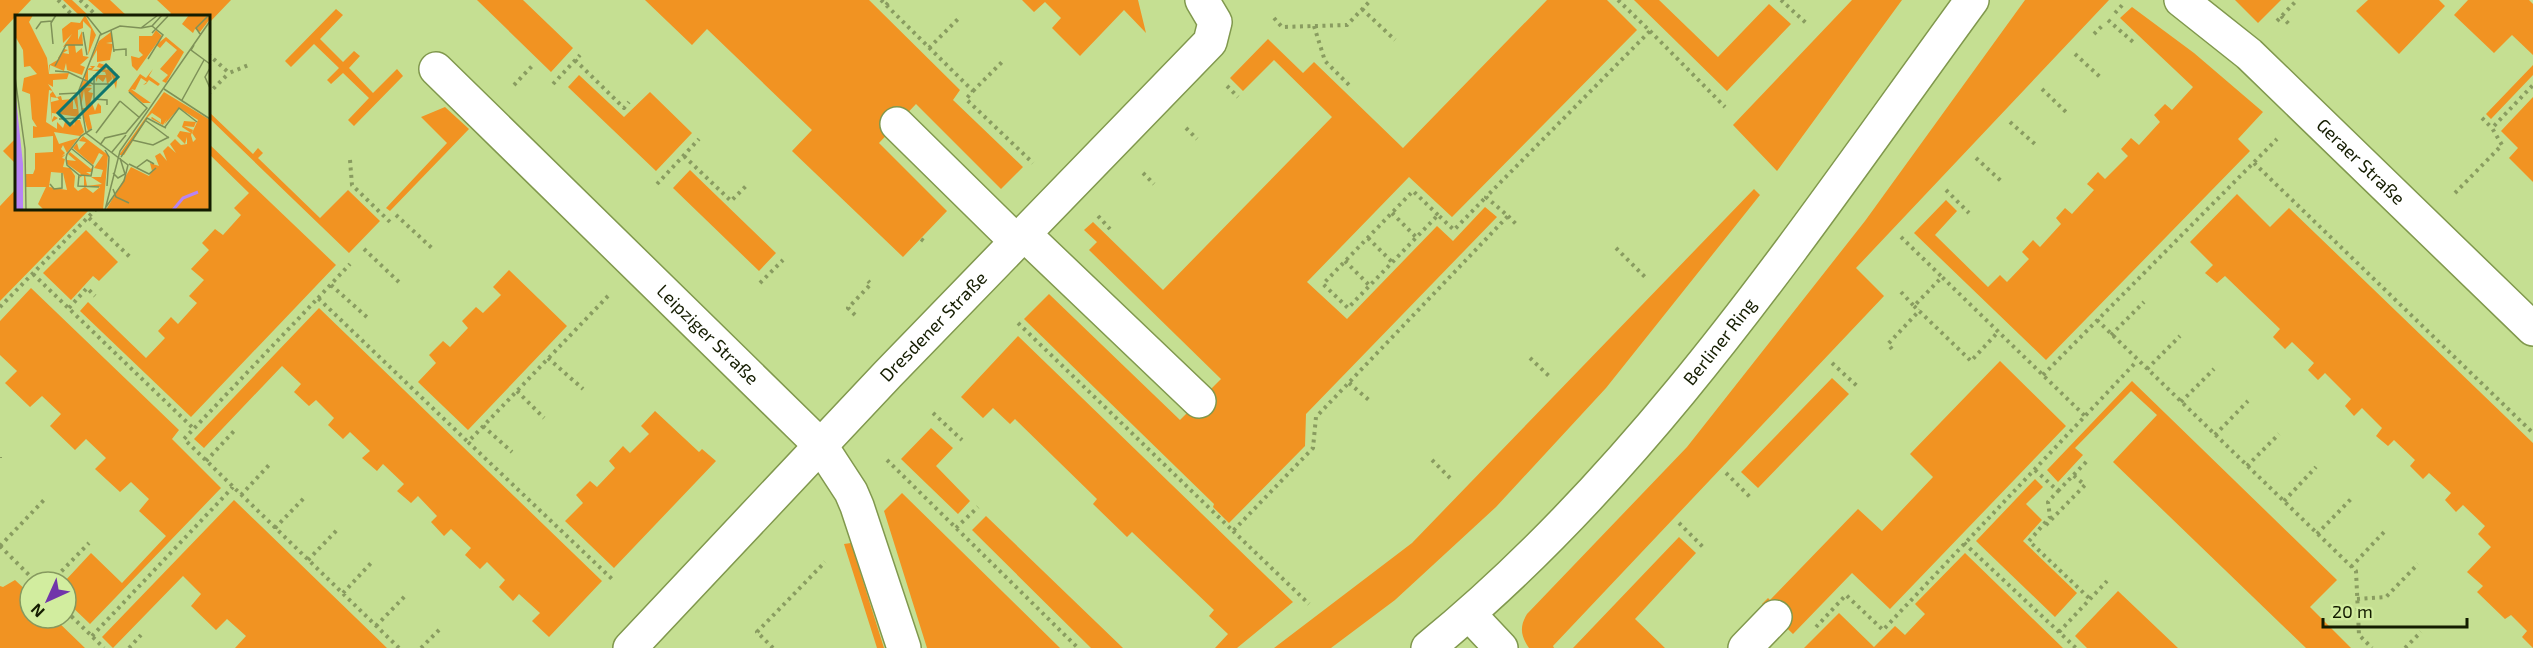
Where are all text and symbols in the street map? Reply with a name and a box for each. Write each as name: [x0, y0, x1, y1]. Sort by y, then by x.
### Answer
inset map: [15, 15, 210, 210]
street label: Geraer Straße: [2312, 114, 2410, 209]
street label: Dresdener Straße: [875, 267, 991, 386]
street label: Leipziger Straße: [653, 279, 764, 389]
street label: Berliner Ring: [1678, 293, 1760, 389]
north arrow: [18, 570, 78, 630]
scale bar: [2323, 591, 2467, 629]
text: N: [26, 600, 48, 622]
text: 20 m: [2332, 600, 2373, 622]

